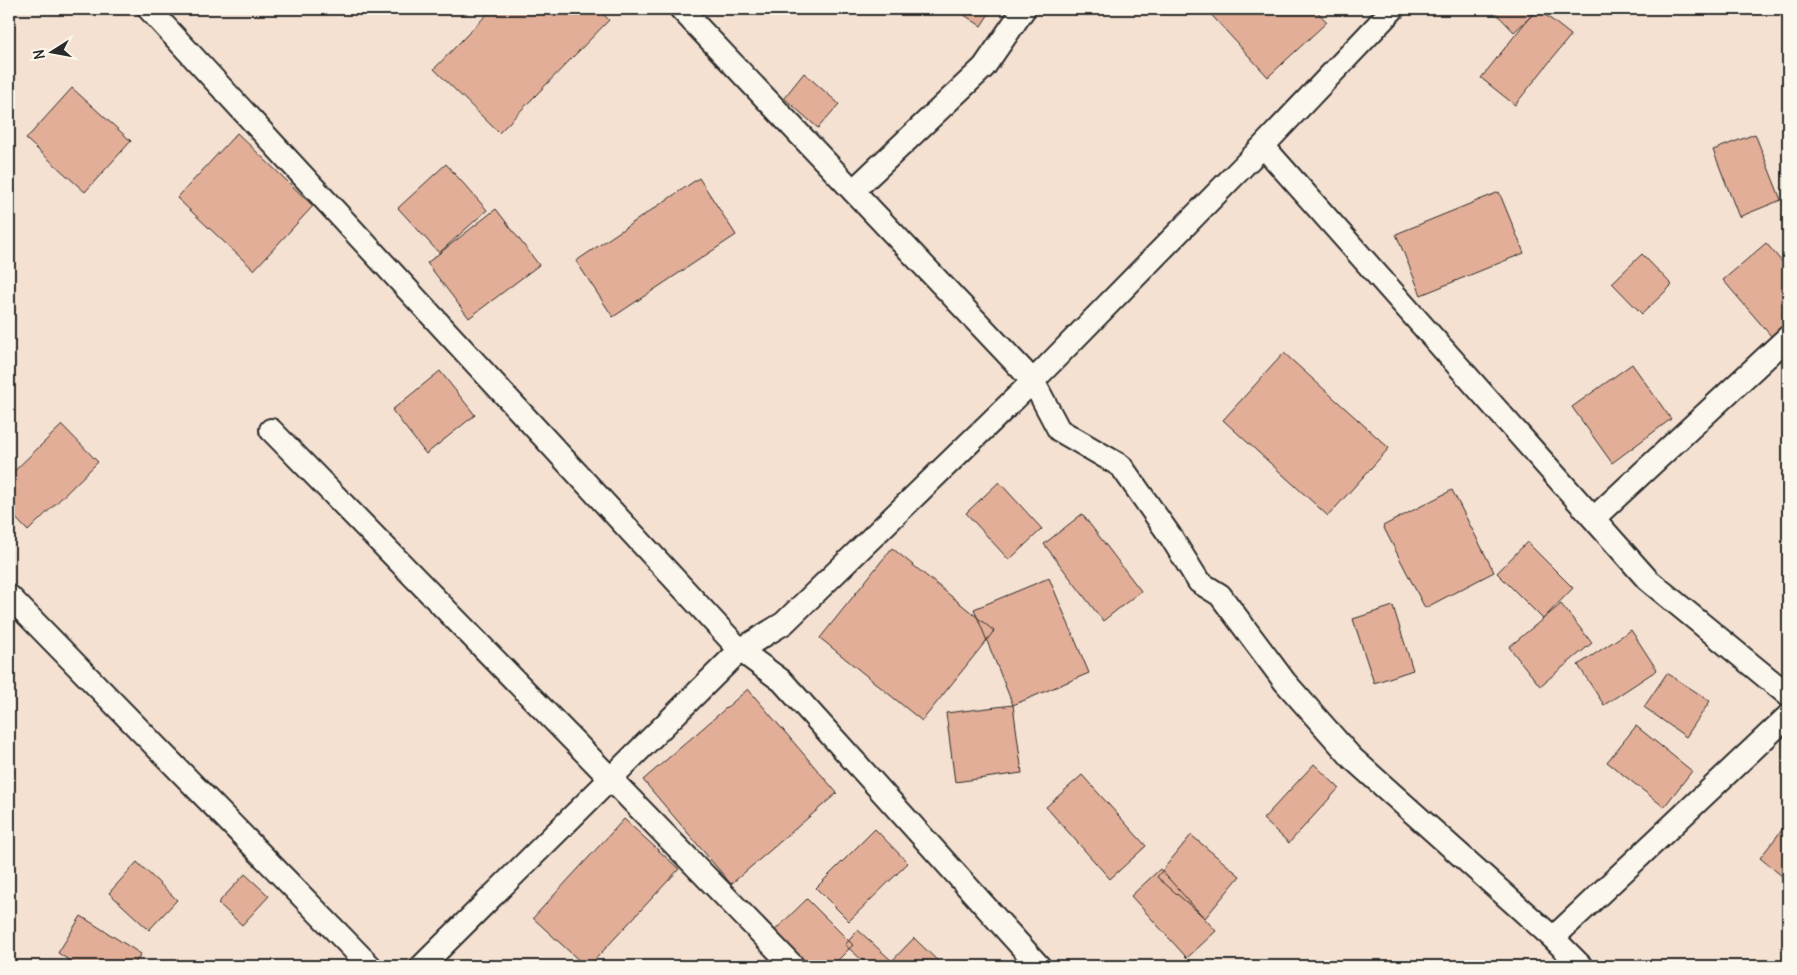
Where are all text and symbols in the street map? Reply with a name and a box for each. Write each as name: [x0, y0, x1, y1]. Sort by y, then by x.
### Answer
north arrow: [28, 28, 78, 78]
text: N: [29, 48, 49, 61]

